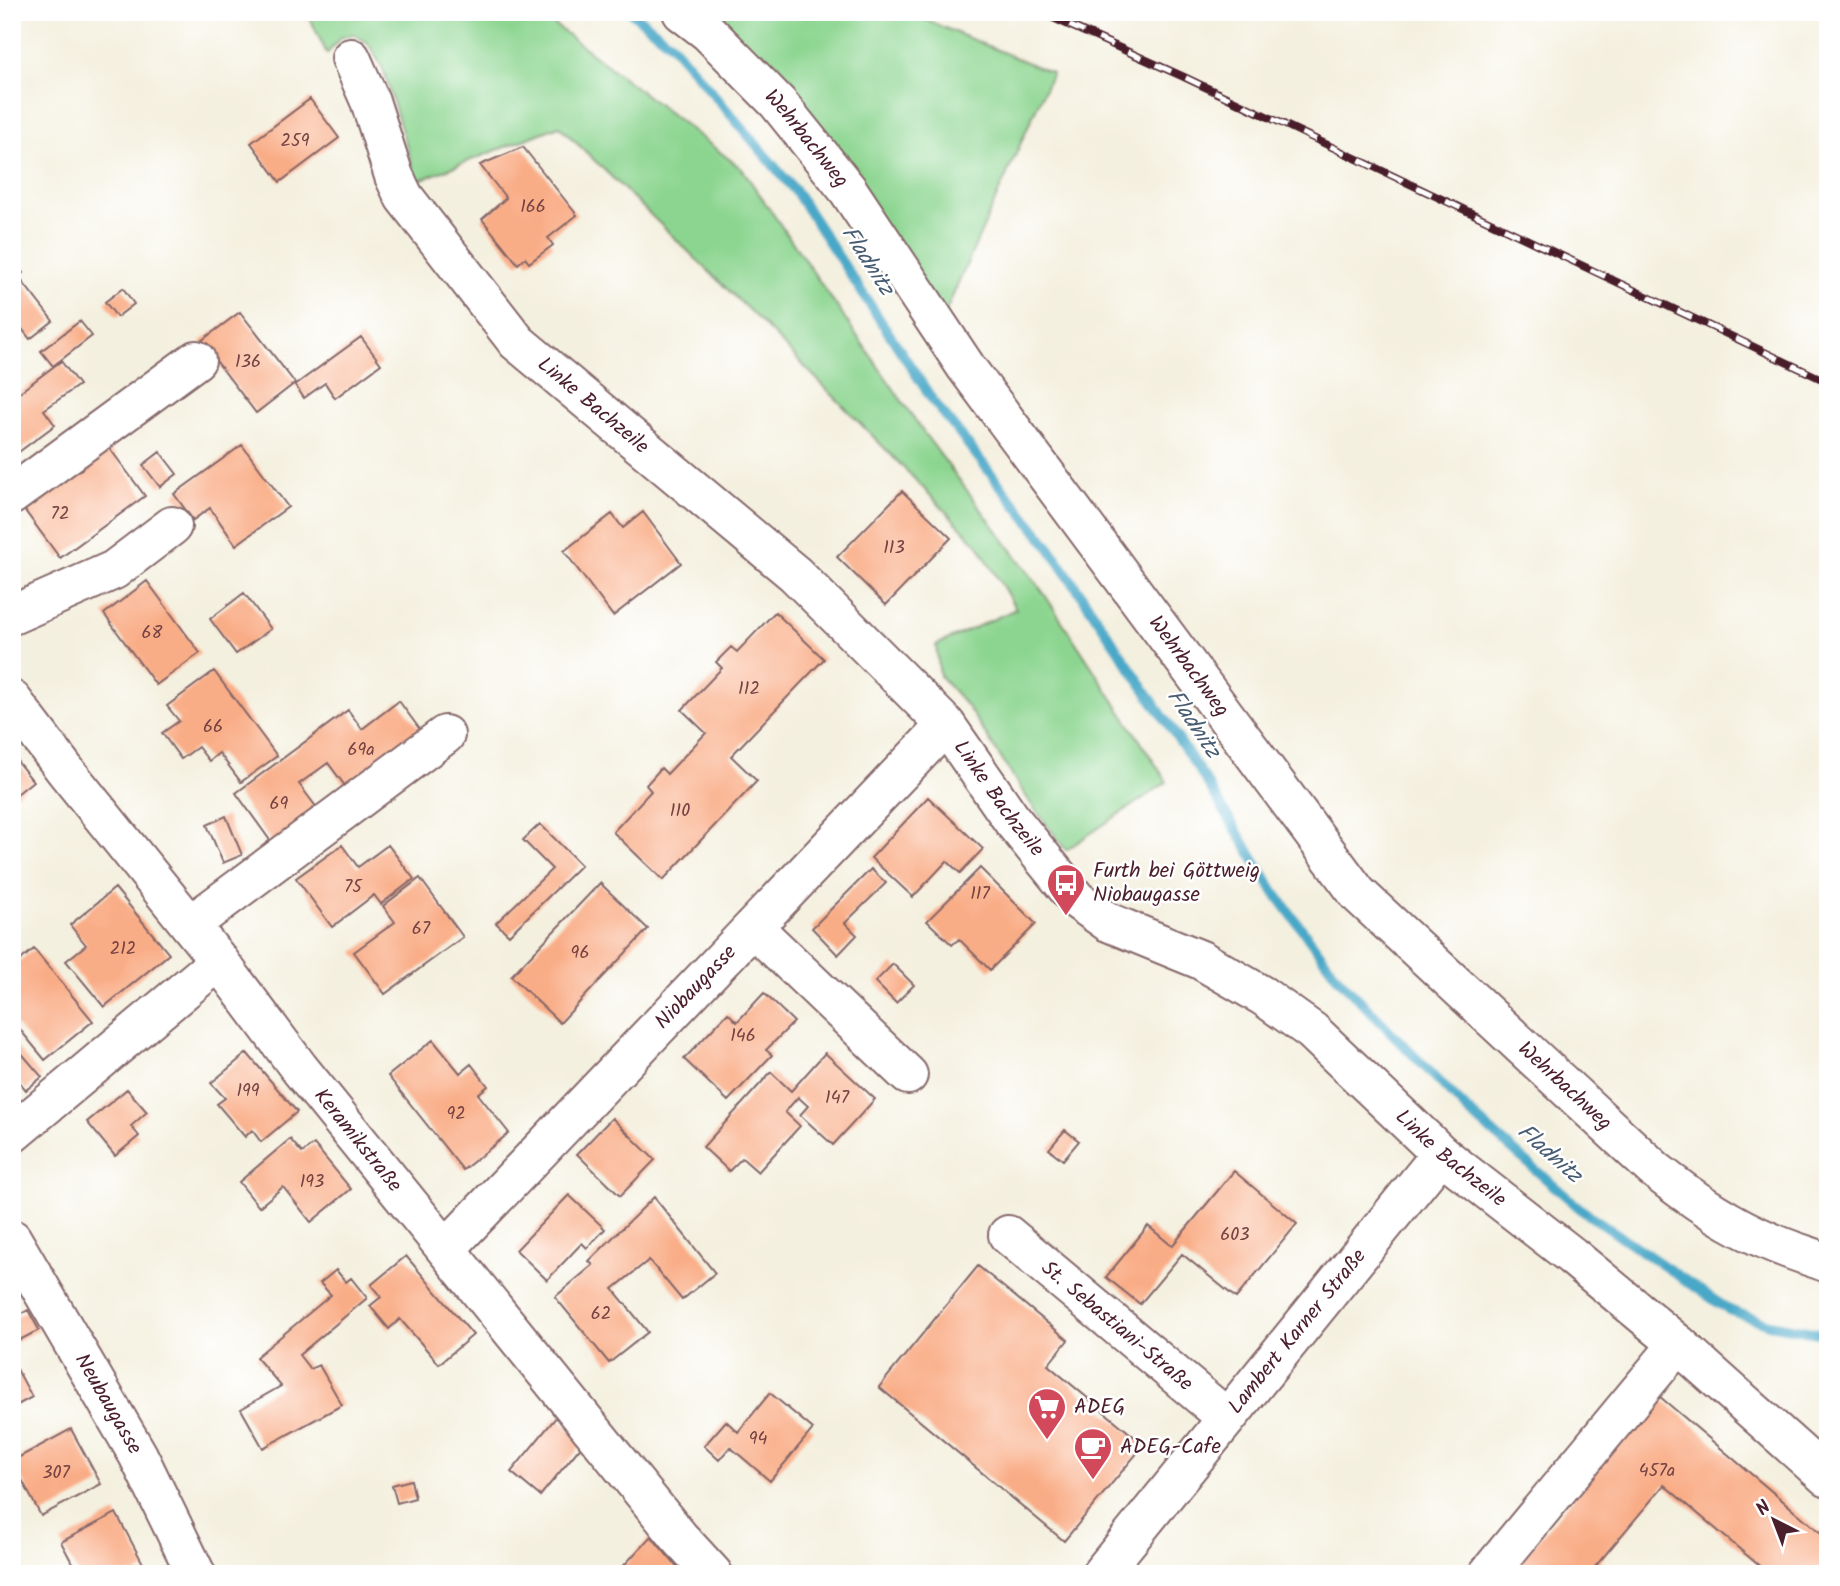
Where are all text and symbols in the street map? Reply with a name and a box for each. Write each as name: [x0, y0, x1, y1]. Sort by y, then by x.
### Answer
street label: Wehrbachweg: [756, 81, 857, 195]
house number: 259: [281, 127, 310, 156]
house number: 166: [520, 193, 546, 222]
water label: Fladnitz: [831, 219, 904, 305]
house number: 136: [235, 348, 261, 377]
street label: Linke Bachzeile: [530, 349, 657, 463]
house number: 72: [51, 500, 69, 529]
house number: 113: [883, 534, 905, 563]
street label: Wehrbachweg: [1140, 609, 1237, 724]
house number: 68: [142, 619, 163, 648]
house number: 112: [738, 675, 760, 704]
water label: Fladnitz: [1157, 682, 1230, 767]
house number: 66: [203, 713, 223, 742]
street label: Linke Bachzeile: [945, 733, 1053, 865]
house number: 69a: [347, 736, 375, 765]
house number: 69: [270, 790, 289, 819]
house number: 110: [670, 797, 690, 826]
place label: Furth bei Göttweig Niobaugasse: [1093, 855, 1260, 912]
bus stop icon: Furth bei Göttweig Niobaugasse: [1045, 862, 1087, 917]
house number: 75: [344, 873, 363, 902]
house number: 117: [970, 880, 990, 909]
house number: 67: [412, 915, 431, 944]
house number: 212: [110, 935, 136, 964]
street label: Niobaugasse: [647, 937, 745, 1037]
house number: 96: [571, 939, 589, 968]
house number: 146: [730, 1022, 756, 1051]
street label: Wehrbachweg: [1510, 1033, 1620, 1139]
house number: 199: [236, 1077, 260, 1106]
street label: Keramikstraße: [305, 1081, 411, 1200]
house number: 147: [825, 1084, 850, 1113]
house number: 92: [446, 1100, 466, 1129]
street label: Linke Bachzeile: [1387, 1102, 1514, 1216]
water label: Fladnitz: [1508, 1115, 1591, 1194]
house number: 193: [300, 1168, 324, 1197]
house number: 603: [1220, 1221, 1250, 1250]
street label: Lambert Karner Straße: [1220, 1241, 1375, 1422]
street label: St. Sebastiani-Straße: [1034, 1253, 1201, 1400]
house number: 62: [591, 1300, 611, 1329]
street label: Neubaugasse: [66, 1347, 151, 1461]
supermarket icon: ADEG: [1026, 1386, 1068, 1441]
place label: ADEG: [1074, 1391, 1125, 1424]
house number: 94: [749, 1425, 767, 1454]
cafe icon: ADEG-Cafe: [1072, 1426, 1114, 1481]
place label: ADEG-Cafe: [1120, 1431, 1221, 1464]
house number: 457a: [1639, 1457, 1675, 1486]
house number: 307: [42, 1459, 70, 1488]
north arrow: [1738, 1484, 1808, 1554]
text: N: [1749, 1494, 1778, 1524]

